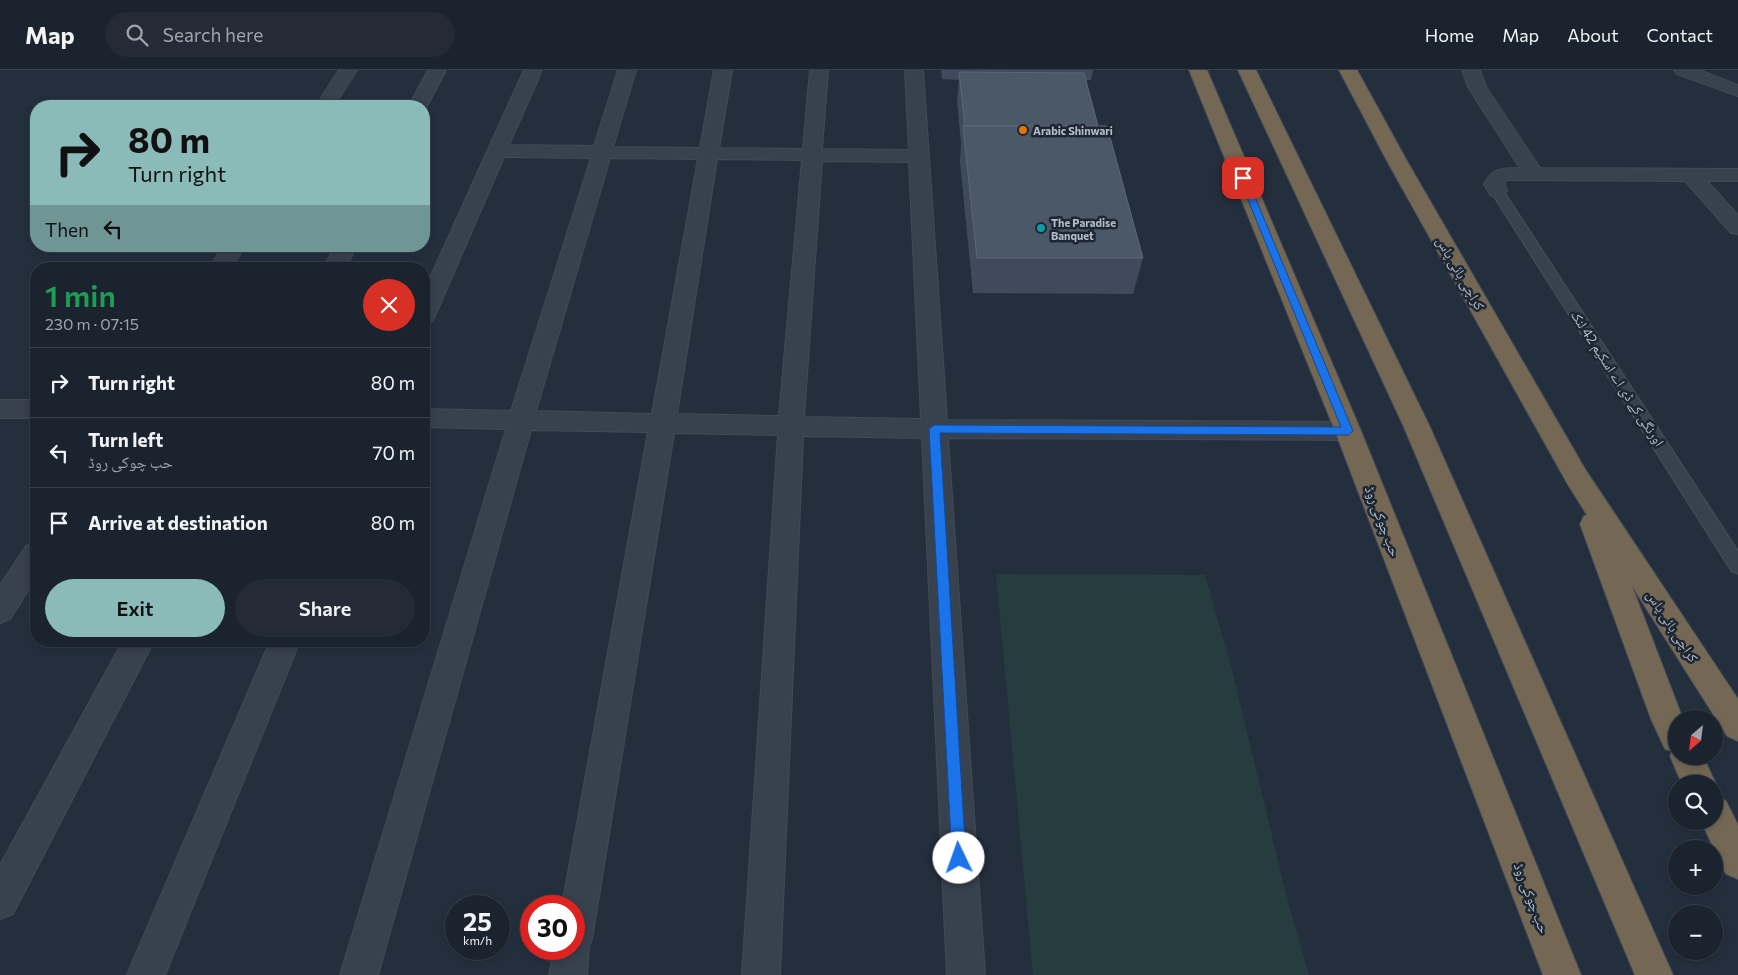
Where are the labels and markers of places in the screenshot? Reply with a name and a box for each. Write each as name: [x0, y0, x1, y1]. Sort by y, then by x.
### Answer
marker: Arabic Shinwari: [1017, 124, 1029, 136]
place label: Arabic Shinwari: [1033, 124, 1113, 137]
pin: [1222, 157, 1264, 199]
place label: The Paradise Banquet: [1051, 216, 1116, 242]
marker: The Paradise Banquet: [1035, 222, 1047, 234]

